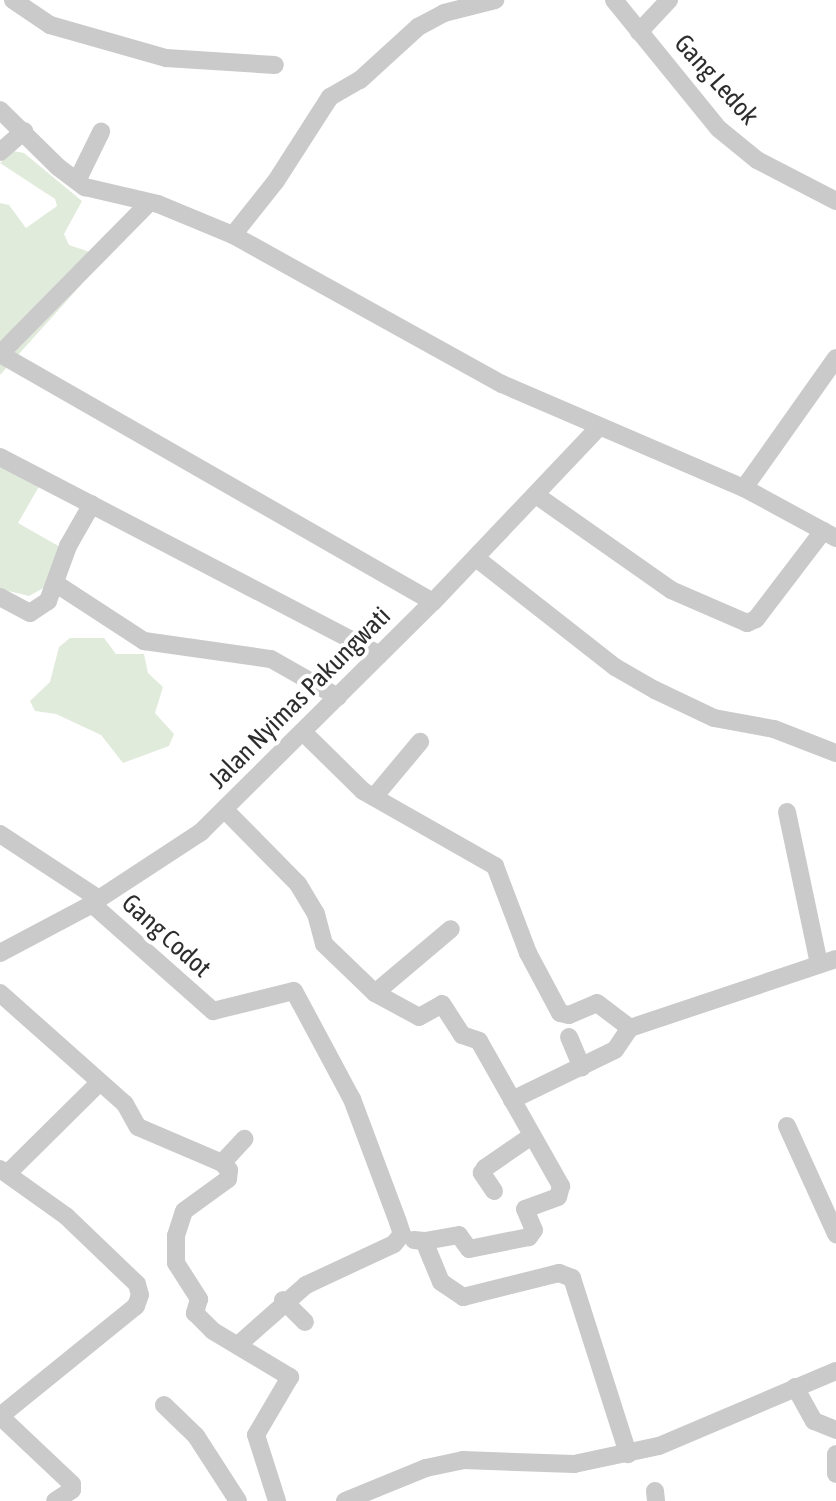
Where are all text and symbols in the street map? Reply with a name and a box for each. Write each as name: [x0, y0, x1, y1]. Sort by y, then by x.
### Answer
street label: Gang Ledok: [667, 28, 765, 132]
street label: Jalan Nyimas Pakungwati: [203, 601, 397, 795]
street label: Gang Codot: [115, 888, 217, 984]

